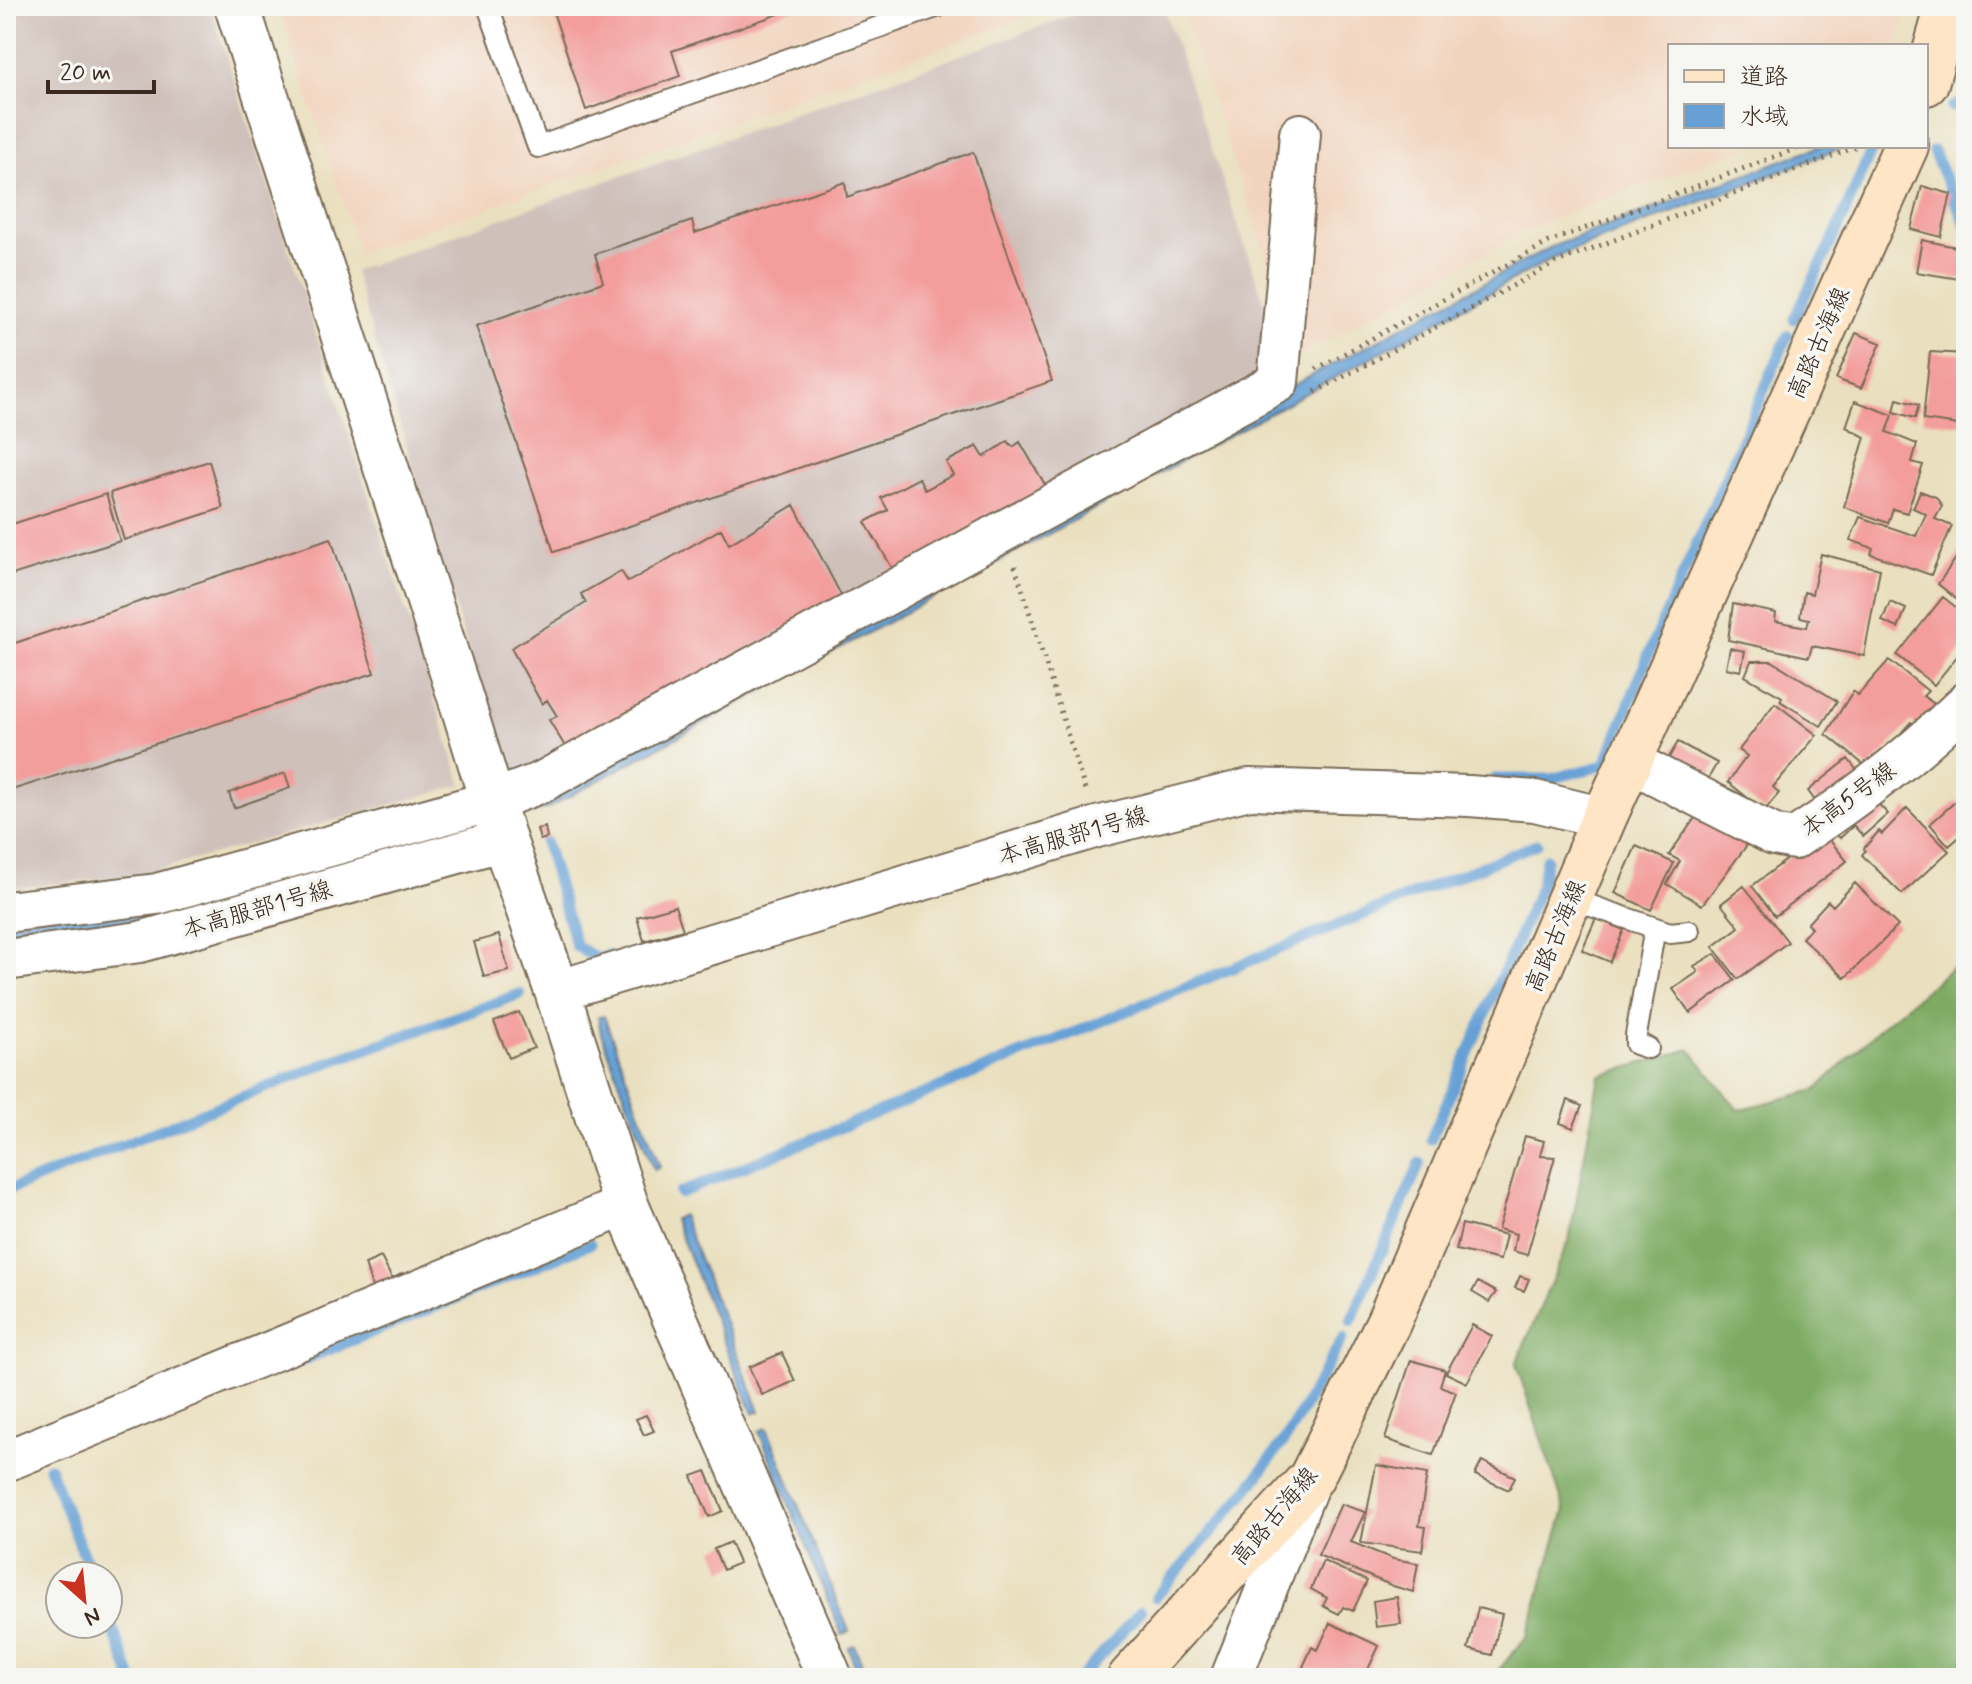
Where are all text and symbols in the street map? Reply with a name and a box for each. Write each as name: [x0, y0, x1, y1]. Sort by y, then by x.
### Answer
scale bar: [48, 44, 154, 94]
legend: [1668, 44, 1928, 148]
text: 20 m: [60, 58, 111, 89]
text: 道路: [1740, 62, 1788, 93]
text: 水域: [1740, 102, 1788, 133]
street label: 高路古海線: [1781, 282, 1858, 405]
street label: 本高5号線: [1795, 755, 1903, 845]
street label: 本高服部1号線: [995, 800, 1152, 873]
street label: 本高服部1号線: [179, 874, 336, 947]
street label: 高路古海線: [1519, 875, 1594, 998]
street label: 高路古海線: [1225, 1461, 1326, 1573]
north arrow: [44, 1560, 124, 1640]
text: N: [79, 1600, 105, 1632]

